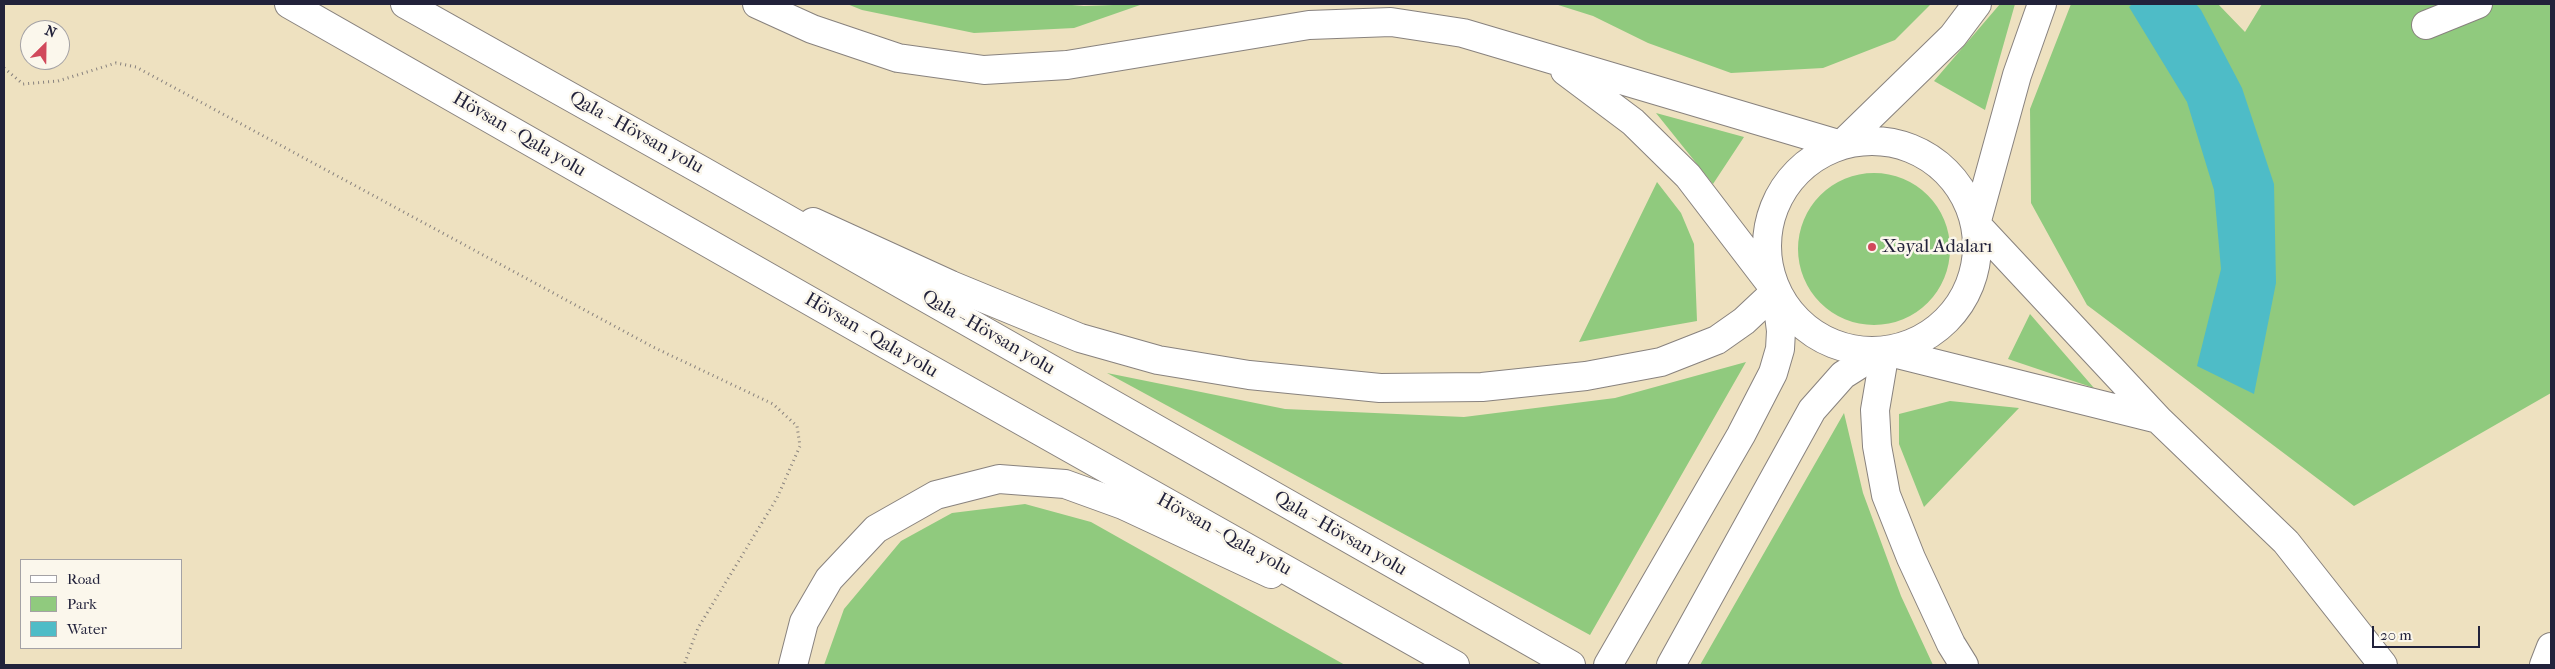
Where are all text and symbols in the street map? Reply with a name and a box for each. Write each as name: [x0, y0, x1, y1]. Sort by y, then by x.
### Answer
north arrow: [20, 20, 70, 70]
text: N: [42, 22, 59, 42]
street label: Qala - Hövsan yolu: [565, 87, 707, 179]
street label: Hövsan - Qala yolu: [448, 88, 590, 182]
place label: Xəyal Adaları: [1882, 236, 1992, 258]
marker: Xəyal Adaları: [1866, 241, 1878, 253]
street label: Qala - Hövsan yolu: [917, 286, 1059, 380]
street label: Hövsan - Qala yolu: [800, 289, 942, 383]
street label: Qala - Hövsan yolu: [1269, 487, 1411, 581]
street label: Hövsan - Qala yolu: [1153, 489, 1295, 581]
legend: [20, 559, 182, 649]
text: Road: [67, 570, 100, 588]
text: Park: [67, 595, 97, 613]
scale bar: [2375, 616, 2482, 648]
text: Water: [67, 620, 107, 638]
text: 20 m: [2380, 626, 2412, 644]

